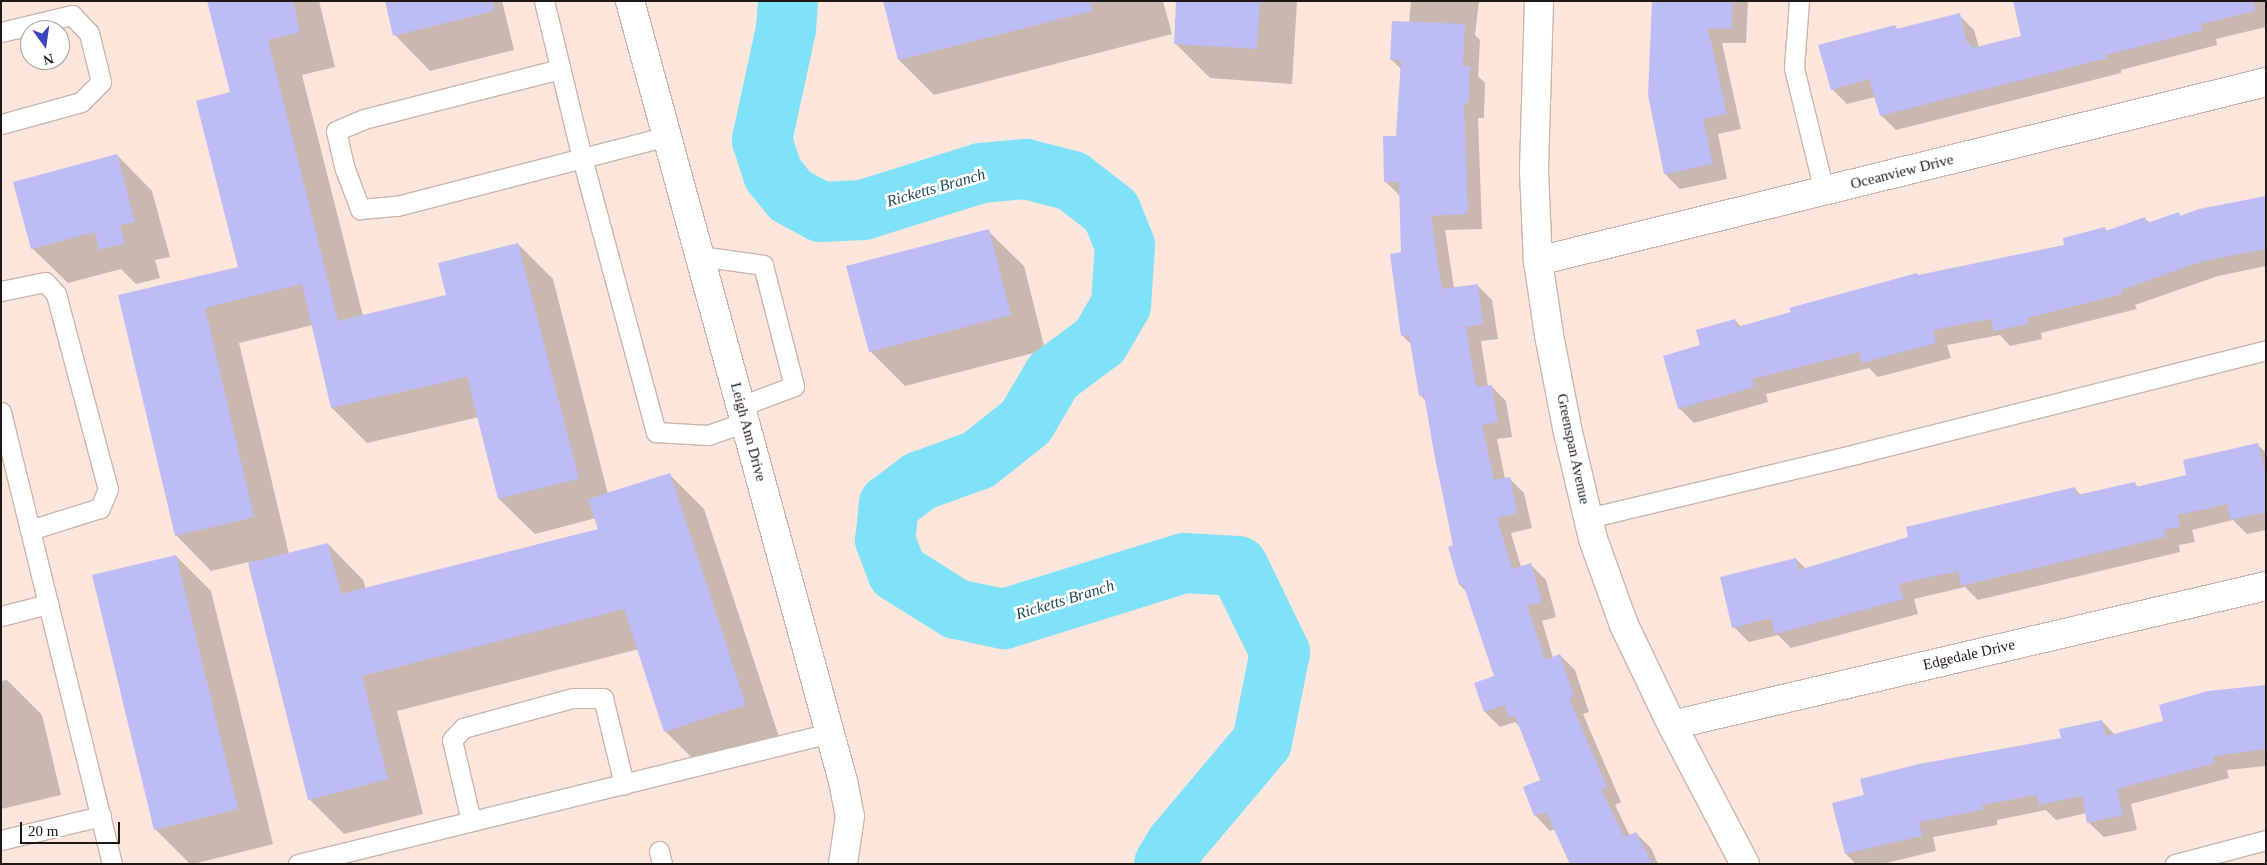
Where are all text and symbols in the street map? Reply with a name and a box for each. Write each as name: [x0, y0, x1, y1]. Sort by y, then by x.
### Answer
north arrow: [20, 20, 70, 70]
text: N: [42, 51, 55, 68]
street label: Oceanview Drive: [1849, 151, 1955, 193]
water label: Ricketts Branch: [884, 165, 988, 211]
street label: Leigh Ann Drive: [726, 380, 770, 484]
street label: Greenspan Avenue: [1552, 392, 1594, 506]
water label: Ricketts Branch: [1014, 576, 1116, 624]
street label: Edgedale Drive: [1921, 636, 2017, 674]
scale bar: [22, 812, 122, 844]
text: 20 m: [28, 823, 58, 839]

